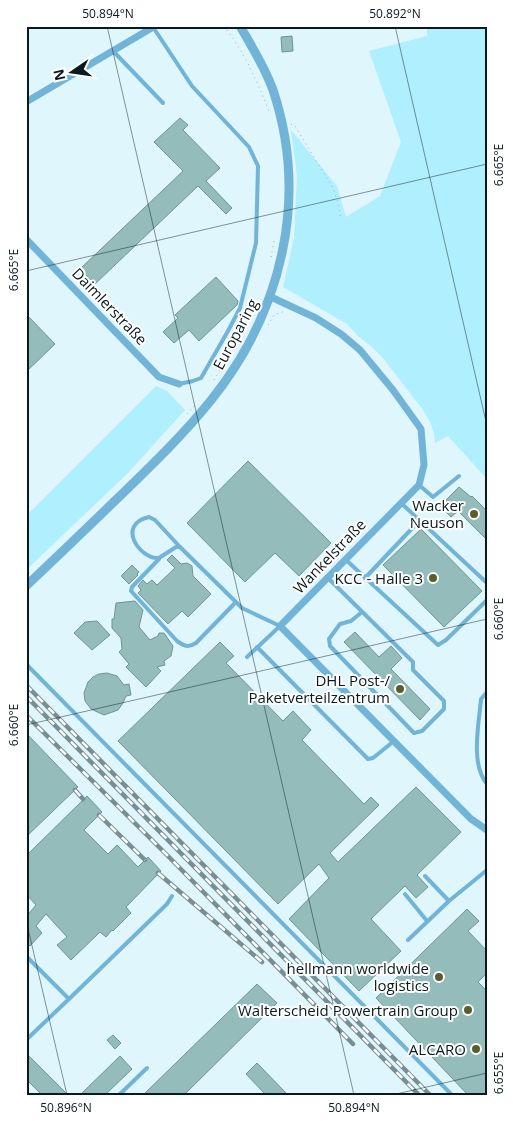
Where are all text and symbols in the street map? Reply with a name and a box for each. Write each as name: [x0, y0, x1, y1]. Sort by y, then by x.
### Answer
text: 50.894°N: [82, 5, 134, 22]
text: 50.892°N: [369, 5, 421, 22]
north arrow: [48, 48, 98, 98]
text: N: [48, 67, 69, 83]
text: 6.665°E: [490, 144, 507, 186]
text: 6.665°E: [5, 249, 22, 291]
street label: Daimlerstraße: [68, 263, 152, 349]
street label: Europaring: [208, 295, 262, 373]
place label: Wacker Neuson: [410, 495, 464, 532]
marker: Wacker Neuson: [468, 508, 480, 520]
street label: Wankelstraße: [288, 514, 370, 598]
place label: KCC - Halle 3: [334, 568, 423, 588]
marker: KCC - Halle 3: [427, 572, 439, 584]
text: 6.660°E: [490, 598, 507, 640]
place label: DHL Post-/ Paketverteilzentrum: [248, 670, 390, 707]
marker: DHL Post-/ Paketverteilzentrum: [394, 683, 406, 695]
text: 6.660°E: [5, 704, 22, 746]
place label: hellmann worldwide logistics: [287, 958, 429, 995]
marker: hellmann worldwide logistics: [433, 971, 445, 983]
place label: Walterscheid Powertrain Group: [238, 1000, 458, 1020]
marker: Walterscheid Powertrain Group: [462, 1004, 474, 1016]
place label: ALCARO: [409, 1039, 466, 1059]
marker: ALCARO: [470, 1043, 482, 1055]
text: 6.655°E: [490, 1052, 507, 1094]
text: 50.896°N: [40, 1099, 92, 1116]
text: 50.894°N: [328, 1099, 380, 1116]

